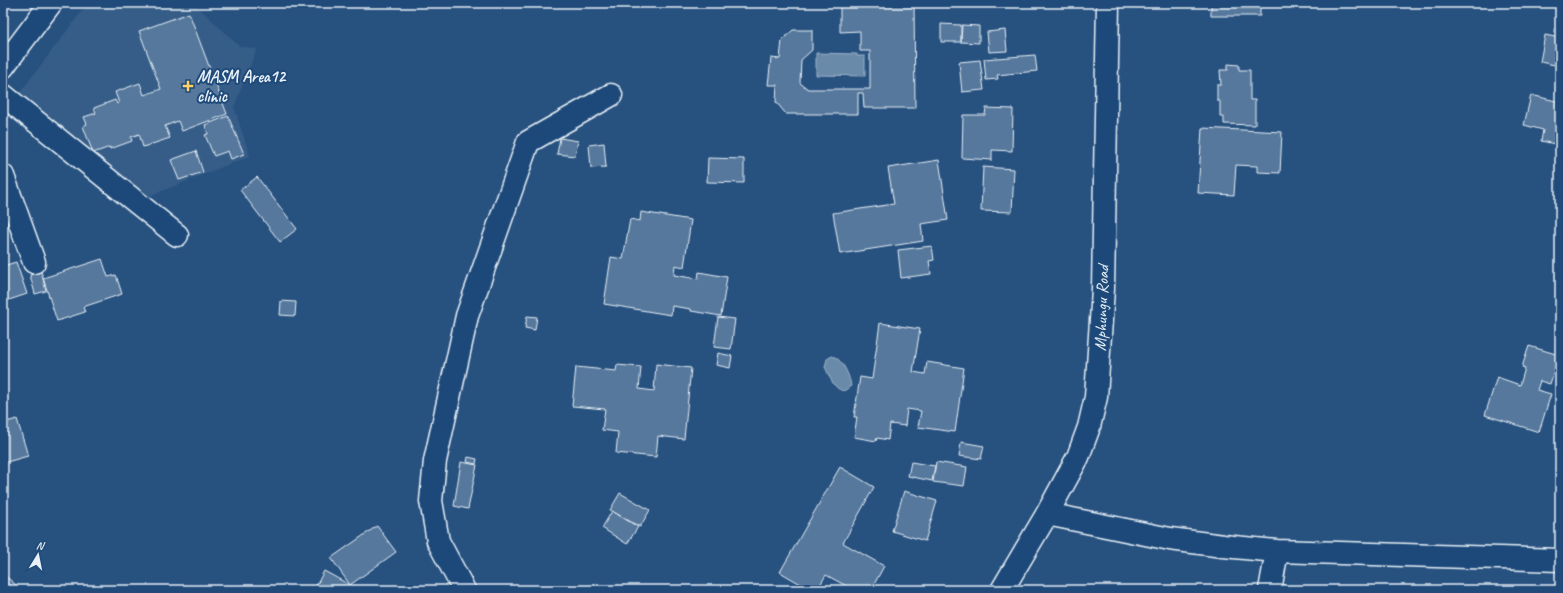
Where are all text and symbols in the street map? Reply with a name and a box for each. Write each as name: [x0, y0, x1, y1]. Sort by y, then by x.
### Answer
place label: MASM Area12 clinic: [197, 66, 286, 107]
marker: MASM Area12 clinic: [182, 80, 194, 92]
street label: Mphungu Road: [1090, 261, 1114, 351]
north arrow: [18, 535, 58, 575]
text: N: [35, 538, 46, 553]

